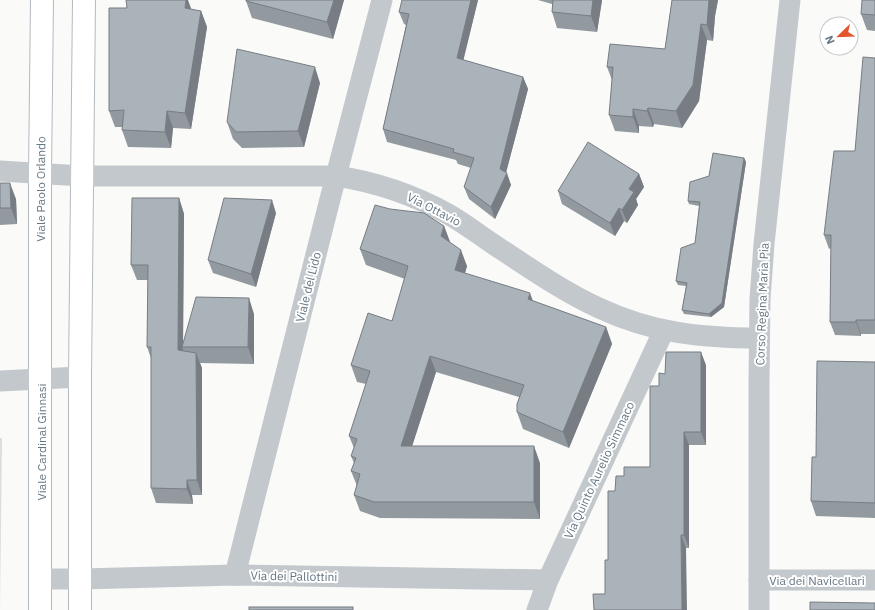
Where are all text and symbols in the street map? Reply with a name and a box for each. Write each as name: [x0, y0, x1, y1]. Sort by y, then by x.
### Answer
north arrow: [819, 16, 859, 56]
text: N: [822, 33, 838, 46]
street label: Viale Paolo Orlando: [33, 136, 48, 242]
street label: Via Ottavio: [405, 189, 464, 229]
street label: Corso Regina Maria Pia: [752, 242, 772, 366]
street label: Viale del Lido: [292, 250, 324, 324]
street label: Viale Cardinal Ginnasi: [34, 383, 49, 501]
street label: Via Quinto Aurelio Simmaco: [561, 399, 638, 541]
street label: Via dei Pallottini: [250, 568, 338, 584]
street label: Via dei Navicellari: [769, 573, 865, 588]

